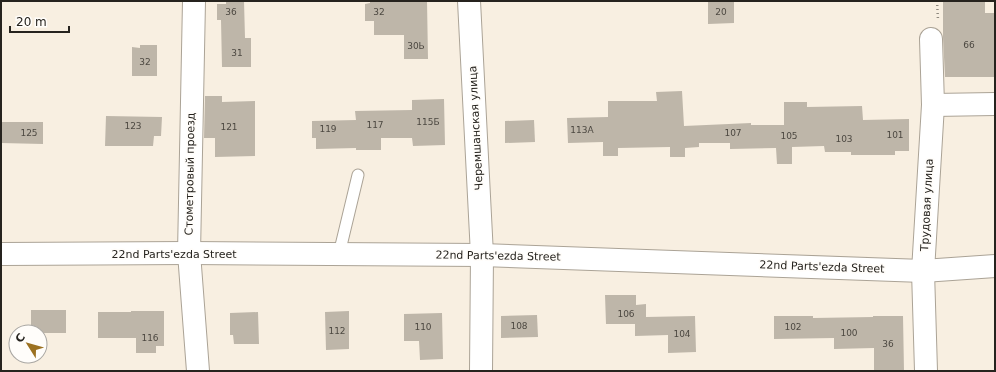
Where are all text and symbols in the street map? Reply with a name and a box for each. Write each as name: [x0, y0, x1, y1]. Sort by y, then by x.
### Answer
house number: 36: [225, 7, 237, 17]
house number: 32: [373, 7, 385, 17]
house number: 20: [715, 7, 727, 17]
scale bar: [10, 8, 69, 34]
text: 20 m: [16, 15, 47, 29]
house number: 66: [963, 40, 975, 50]
house number: 30Ь: [407, 41, 425, 51]
house number: 31: [231, 48, 243, 58]
house number: 32: [139, 57, 151, 67]
street label: Черемшанская улица: [466, 65, 486, 191]
street label: Стометровый проезд: [182, 112, 198, 236]
house number: 115Б: [416, 117, 440, 127]
house number: 117: [366, 120, 384, 130]
house number: 123: [124, 121, 142, 131]
house number: 121: [220, 122, 238, 132]
house number: 119: [319, 124, 337, 134]
house number: 113А: [570, 125, 595, 135]
house number: 125: [20, 128, 38, 138]
house number: 107: [724, 128, 742, 138]
house number: 101: [886, 130, 904, 140]
house number: 105: [780, 131, 798, 141]
house number: 103: [835, 134, 853, 144]
street label: Трудовая улица: [918, 158, 936, 253]
street label: 22nd Parts'ezda Street: [111, 248, 237, 261]
street label: 22nd Parts'ezda Street: [435, 248, 561, 264]
street label: 22nd Parts'ezda Street: [759, 258, 885, 276]
house number: 106: [617, 309, 635, 319]
house number: 108: [510, 321, 528, 331]
house number: 110: [414, 322, 432, 332]
house number: 102: [784, 322, 802, 332]
north arrow: [8, 324, 48, 364]
house number: 112: [328, 326, 346, 336]
house number: 100: [840, 328, 858, 338]
house number: 104: [673, 329, 691, 339]
text: С: [13, 331, 28, 345]
house number: 116: [141, 333, 159, 343]
house number: 36: [882, 339, 894, 349]

